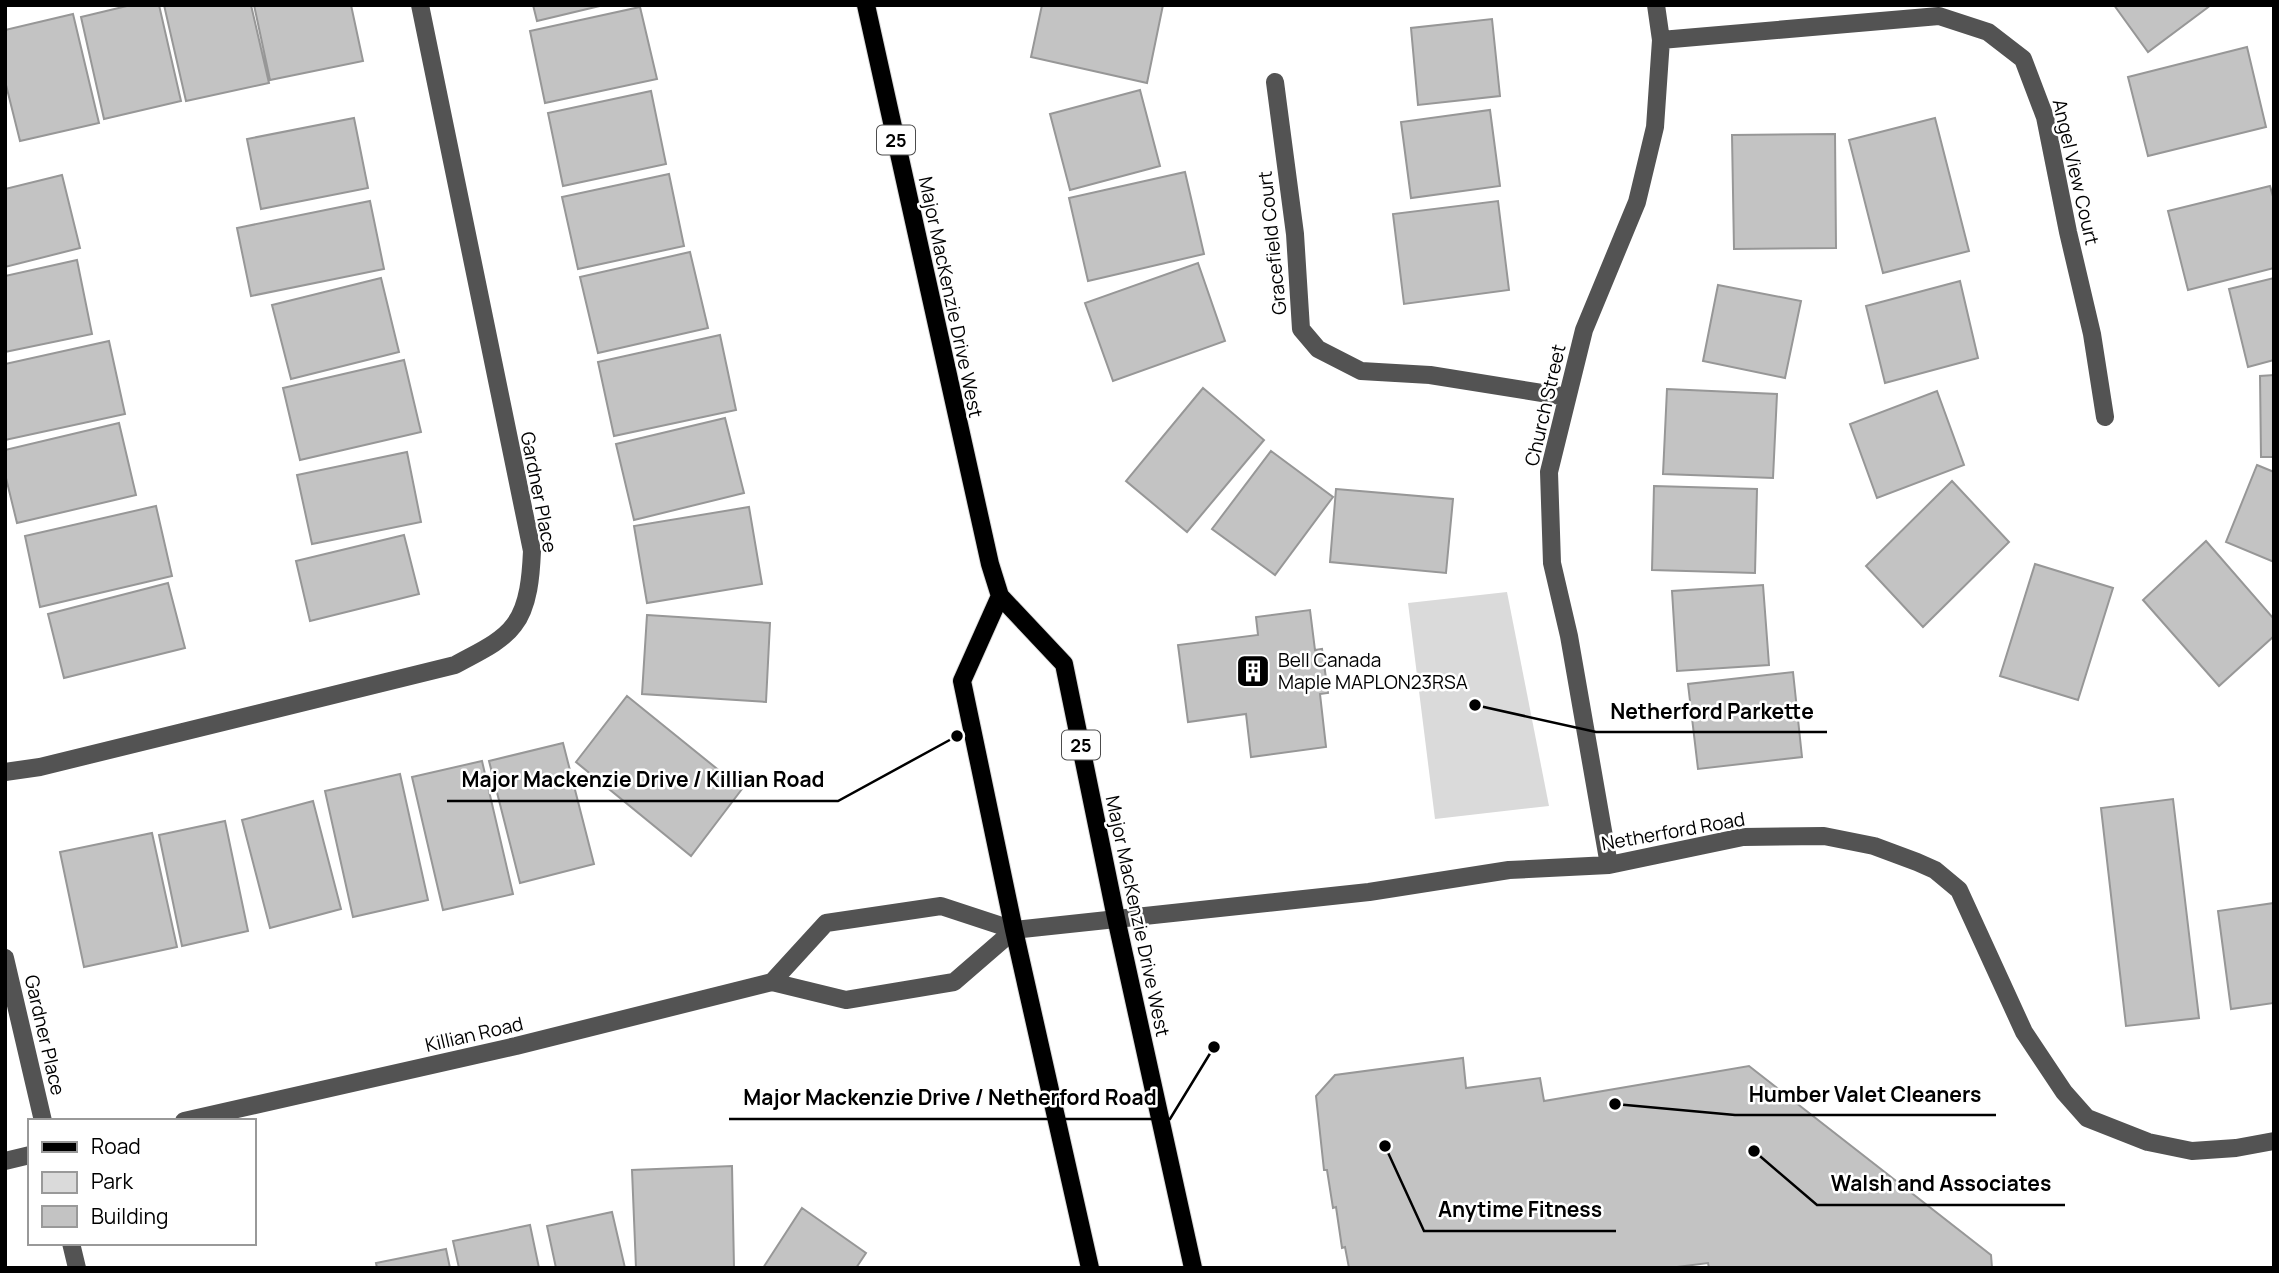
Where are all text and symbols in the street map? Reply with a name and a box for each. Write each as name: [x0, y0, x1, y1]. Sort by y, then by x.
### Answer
street label: Angel View Court: [2047, 96, 2105, 248]
road number: 25: [877, 125, 915, 154]
street label: Gracefield Court: [1252, 170, 1292, 316]
street label: Major MacKenzie Drive West: [913, 174, 989, 420]
street label: Church Street: [1518, 342, 1572, 468]
street label: Gardner Place: [515, 429, 563, 555]
place label: Bell Canada Maple MAPLON23RSA: [1278, 647, 1468, 695]
building icon: Bell Canada Maple MAPLON23RSA: [1234, 652, 1272, 690]
callout: Netherford Parkette: [1596, 690, 1827, 732]
text: Netherford Parkette: [1610, 697, 1814, 725]
road number: 25: [1062, 730, 1100, 760]
callout: Major Mackenzie Drive / Killian Road: [447, 759, 838, 801]
text: Major Mackenzie Drive / Killian Road: [461, 765, 825, 793]
street label: Major MacKenzie Drive West: [1100, 793, 1176, 1039]
street label: Netherford Road: [1599, 806, 1747, 856]
street label: Gardner Place: [19, 972, 71, 1098]
street label: Killian Road: [423, 1010, 525, 1058]
callout: Humber Valet Cleaners: [1735, 1073, 1996, 1115]
callout: Major Mackenzie Drive / Netherford Road: [729, 1077, 1170, 1119]
text: Humber Valet Cleaners: [1749, 1080, 1981, 1108]
text: Major Mackenzie Drive / Netherford Road: [743, 1083, 1157, 1111]
legend: [28, 1119, 256, 1245]
text: Road: [91, 1132, 141, 1160]
callout: Walsh and Associates: [1817, 1163, 2065, 1205]
text: Park: [91, 1167, 133, 1195]
text: Walsh and Associates: [1831, 1169, 2051, 1197]
callout: Anytime Fitness: [1424, 1189, 1616, 1231]
text: Anytime Fitness: [1438, 1195, 1602, 1223]
text: Building: [91, 1202, 168, 1230]

